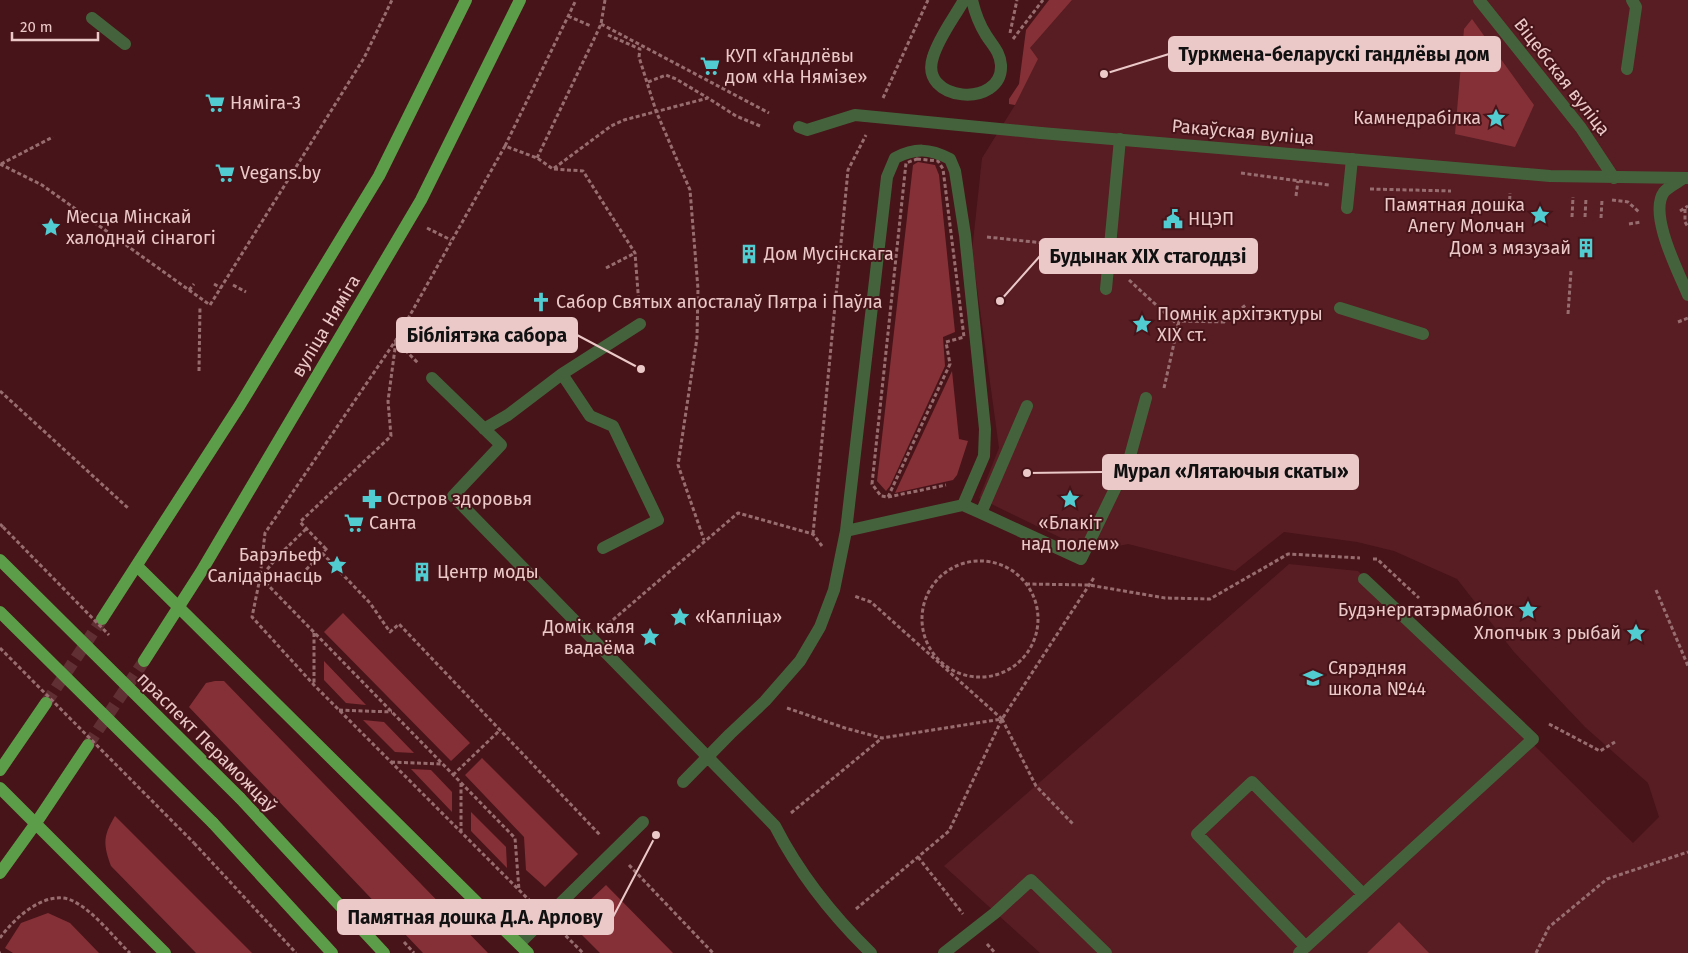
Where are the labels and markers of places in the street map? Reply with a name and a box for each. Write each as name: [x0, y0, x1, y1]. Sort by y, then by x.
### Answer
callout: Туркмена-беларускі гандлёвы дом: [1169, 37, 1500, 71]
place label: КУП «Гандлёвы дом «На Нямізе»: [725, 45, 867, 88]
supermarket icon: КУП «Гандлёвы дом «На Нямізе»: [699, 55, 721, 77]
supermarket icon: Няміга-3: [204, 92, 226, 114]
place label: Няміга-3: [230, 92, 301, 114]
place label: Камнедрабілка: [1353, 107, 1481, 129]
place icon: Камнедрабілка: [1485, 107, 1507, 129]
supermarket icon: Vegans.by: [214, 162, 236, 184]
place label: Vegans.by: [240, 162, 321, 184]
place label: Памятная дошка Алегу Молчан: [1384, 194, 1525, 237]
place icon: Памятная дошка Алегу Молчан: [1529, 204, 1551, 226]
place label: Месца Мінскай халоднай сінагогі: [66, 206, 216, 249]
public building icon: НЦЭП: [1162, 208, 1184, 230]
place label: НЦЭП: [1188, 208, 1234, 230]
place icon: Месца Мінскай халоднай сінагогі: [40, 216, 62, 238]
place label: Дом з мязузай: [1449, 237, 1571, 259]
building icon: Дом з мязузай: [1575, 237, 1597, 259]
callout: Будынак XIX стагоддзі: [1040, 239, 1257, 273]
building icon: Дом Мусінскага: [738, 243, 760, 265]
place label: Дом Мусінскага: [763, 243, 894, 265]
church icon: Сабор Святых апосталаў Пятра і Паўла: [530, 291, 552, 313]
place label: Сабор Святых апосталаў Пятра і Паўла: [556, 291, 883, 313]
place label: Помнік архітэктуры ХІХ ст.: [1157, 303, 1323, 346]
place icon: Помнік архітэктуры ХІХ ст.: [1131, 313, 1153, 335]
callout: Бібліятэка сабора: [397, 318, 577, 352]
callout: Мурал «Лятаючыя скаты»: [1103, 455, 1358, 489]
pharmacy icon: Остров здоровья: [361, 488, 383, 510]
place label: Остров здоровья: [387, 488, 532, 510]
place icon: «Блакіт над полем»: [1059, 488, 1081, 510]
supermarket icon: Санта: [343, 512, 365, 534]
place label: Санта: [369, 512, 417, 534]
place label: «Блакіт над полем»: [1021, 512, 1119, 555]
place label: Барэльеф Салідарнасць: [207, 544, 322, 587]
place icon: Барэльеф Салідарнасць: [326, 554, 348, 576]
building icon: Центр моды: [411, 561, 433, 583]
place label: Центр моды: [437, 561, 539, 583]
place label: Будэнергатэрмаблок: [1338, 599, 1514, 621]
place icon: Будэнергатэрмаблок: [1517, 599, 1539, 621]
place icon: «Капліца»: [669, 606, 691, 628]
place label: «Капліца»: [695, 606, 782, 628]
place label: Домік каля вадаёма: [542, 616, 635, 659]
place label: Хлопчык з рыбай: [1474, 622, 1621, 644]
place icon: Хлопчык з рыбай: [1625, 622, 1647, 644]
place icon: Домік каля вадаёма: [639, 626, 661, 648]
place label: Сярэдняя школа №44: [1328, 657, 1427, 700]
school or university icon: Сярэдняя школа №44: [1302, 667, 1324, 689]
callout: Памятная дошка Д.А. Арлову: [338, 900, 613, 934]

